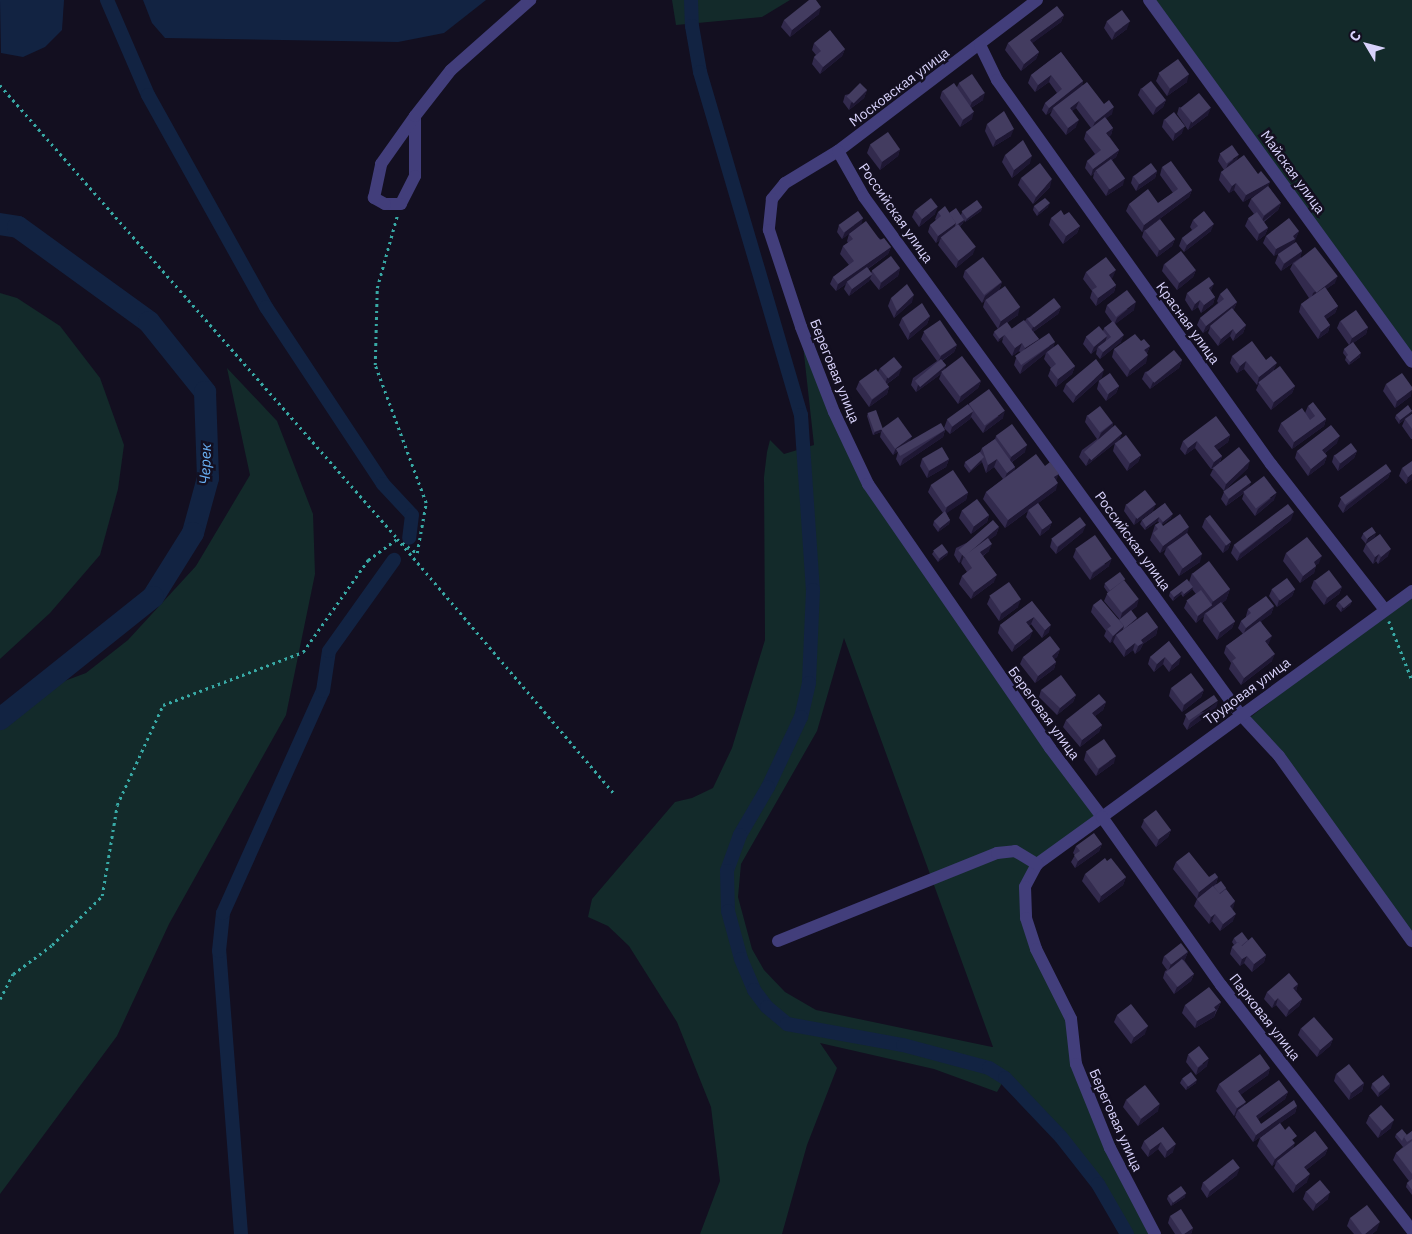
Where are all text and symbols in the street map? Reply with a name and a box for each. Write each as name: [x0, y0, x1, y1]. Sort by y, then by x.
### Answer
north arrow: [1342, 20, 1392, 70]
text: С: [1345, 27, 1365, 45]
street label: Московская улица: [846, 44, 952, 130]
street label: Майская улица: [1257, 127, 1329, 217]
street label: Российская улица: [855, 160, 937, 266]
street label: Красная улица: [1153, 279, 1223, 367]
street label: Береговая улица: [806, 316, 864, 426]
water label: Черек: [195, 443, 215, 485]
street label: Российская улица: [1091, 488, 1175, 594]
street label: Трудовая улица: [1200, 654, 1294, 728]
street label: Береговая улица: [1005, 663, 1083, 763]
street label: Парковая улица: [1226, 970, 1304, 1064]
street label: Береговая улица: [1086, 1066, 1146, 1174]

